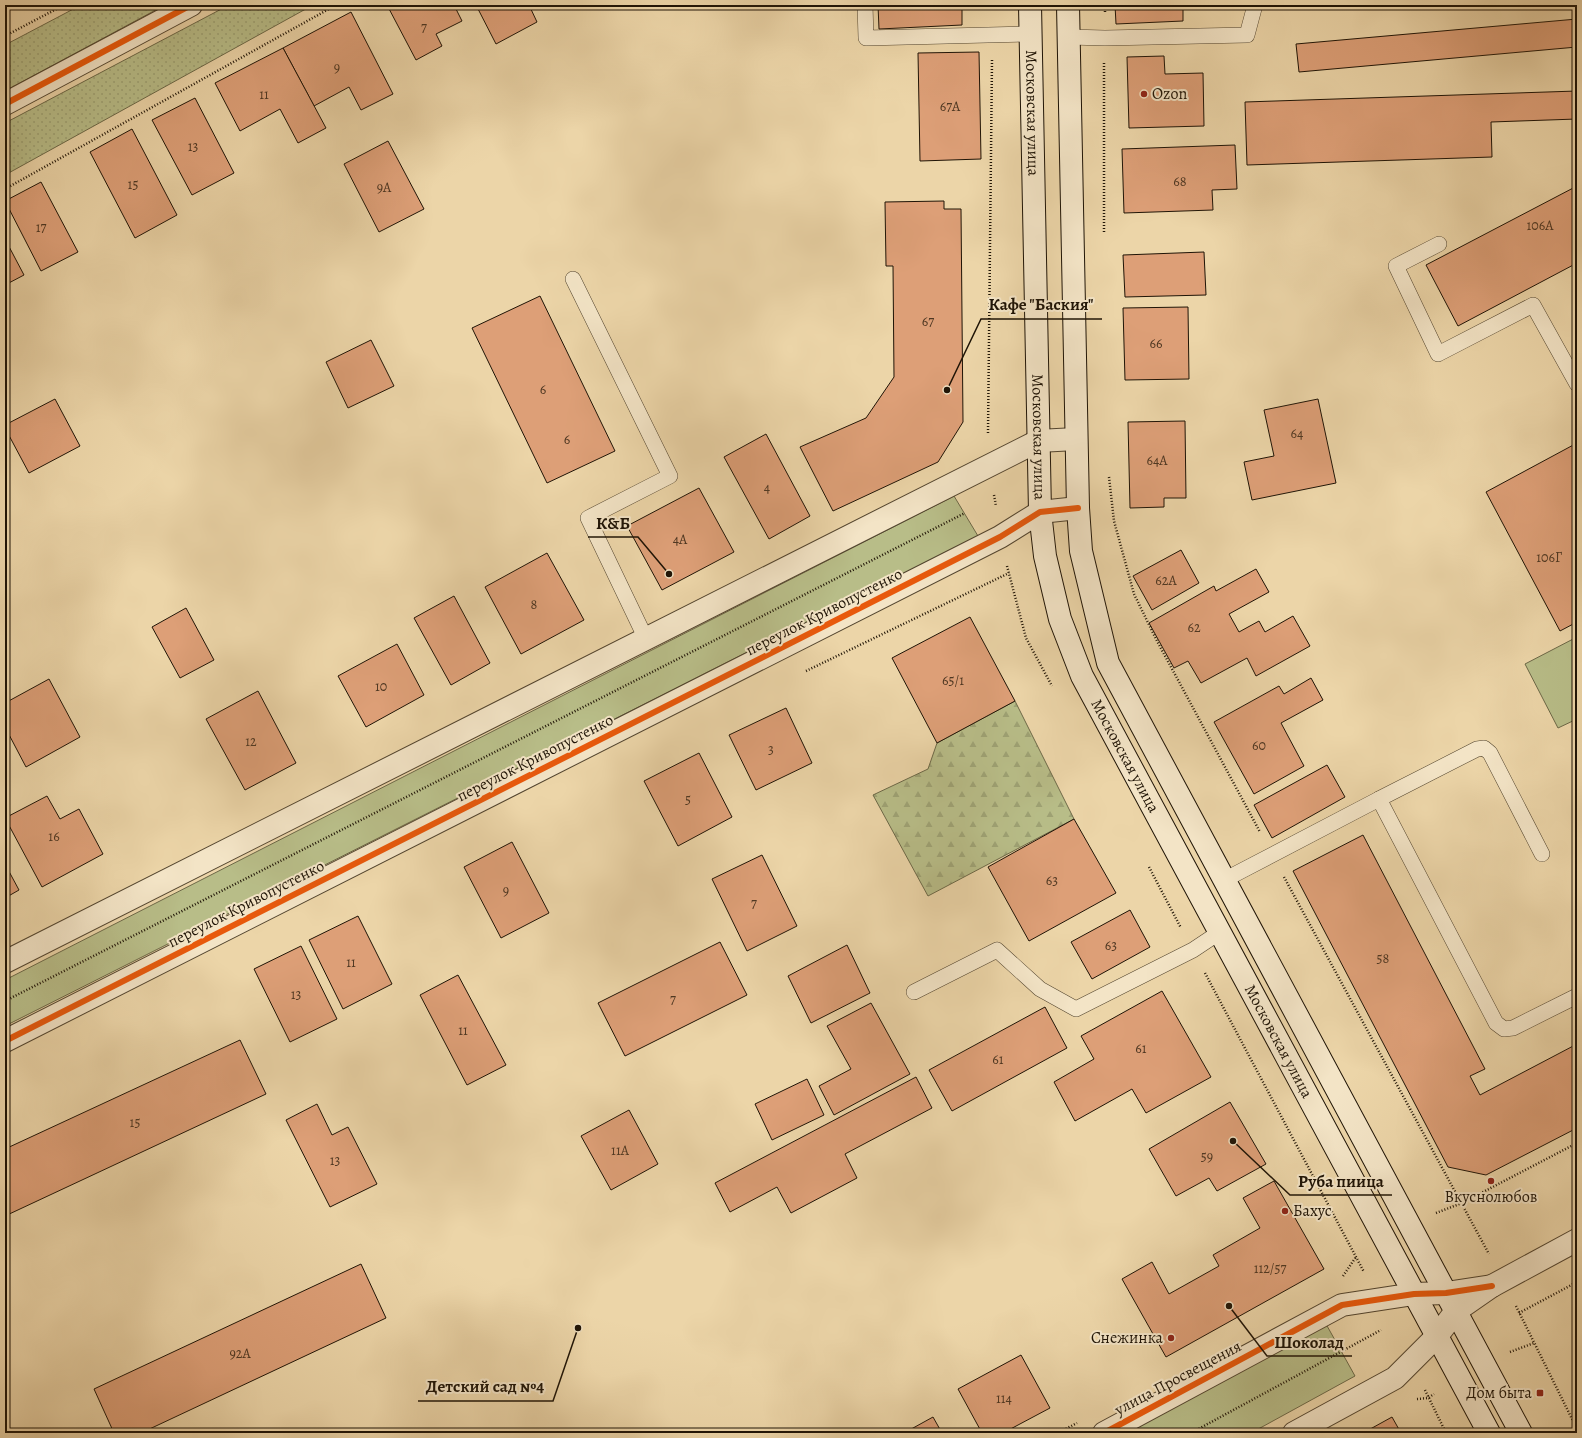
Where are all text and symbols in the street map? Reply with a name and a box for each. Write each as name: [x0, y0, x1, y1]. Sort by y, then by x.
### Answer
house number: 7: [421, 18, 427, 37]
street label: Московская улица: [1020, 50, 1044, 177]
house number: 9: [334, 58, 340, 77]
place label: Ozon: [1152, 83, 1187, 105]
house number: 11: [259, 85, 269, 104]
marker: Ozon: [1139, 89, 1149, 99]
house number: 67А: [940, 97, 961, 116]
house number: 13: [188, 137, 198, 156]
house number: 68: [1173, 172, 1187, 191]
house number: 15: [128, 175, 138, 194]
house number: 9А: [377, 178, 392, 197]
house number: 106А: [1527, 216, 1554, 235]
house number: 17: [36, 218, 46, 237]
callout: Кафе "Баския": [981, 290, 1102, 319]
text: Кафе "Баския": [989, 293, 1093, 316]
house number: 67: [922, 312, 934, 331]
house number: 66: [1150, 334, 1162, 353]
street label: Московская улица: [1026, 374, 1051, 501]
house number: 6: [540, 380, 546, 399]
house number: 64: [1291, 424, 1303, 443]
house number: 6: [564, 430, 570, 449]
house number: 64А: [1147, 451, 1168, 470]
house number: 4: [764, 478, 770, 497]
callout: К&Б: [588, 508, 638, 537]
text: К&Б: [596, 512, 630, 535]
house number: 4А: [673, 530, 688, 549]
house number: 106Г: [1536, 548, 1562, 567]
street label: переулок Кривопустенко: [742, 563, 906, 661]
house number: 62А: [1155, 571, 1177, 590]
house number: 8: [531, 595, 538, 614]
house number: 62: [1187, 618, 1201, 637]
house number: 65/1: [942, 671, 964, 690]
house number: 10: [375, 677, 387, 696]
street label: Московская улица: [1085, 695, 1165, 817]
street label: переулок Кривопустенко: [453, 709, 617, 807]
house number: 12: [245, 732, 257, 751]
house number: 60: [1252, 736, 1266, 755]
house number: 3: [768, 740, 774, 759]
house number: 5: [685, 790, 691, 809]
house number: 16: [48, 827, 60, 846]
street label: переулок Кривопустенко: [164, 855, 328, 953]
house number: 63: [1046, 871, 1058, 890]
house number: 9: [503, 881, 509, 900]
house number: 7: [751, 894, 757, 913]
house number: 63: [1105, 936, 1117, 955]
house number: 58: [1377, 949, 1390, 968]
house number: 11: [346, 953, 356, 972]
street label: Московская улица: [1239, 981, 1318, 1103]
house number: 13: [291, 985, 301, 1004]
house number: 7: [670, 990, 676, 1009]
house number: 11: [458, 1021, 468, 1040]
house number: 61: [1135, 1039, 1147, 1058]
house number: 61: [992, 1050, 1004, 1069]
house number: 15: [130, 1113, 140, 1132]
house number: 11А: [611, 1141, 630, 1160]
house number: 59: [1201, 1147, 1213, 1166]
house number: 13: [330, 1151, 340, 1170]
callout: Руба пиица: [1290, 1166, 1392, 1195]
text: Руба пиица: [1298, 1170, 1385, 1193]
marker: Вкуснолюбов: [1486, 1176, 1496, 1186]
place label: Вкуснолюбов: [1445, 1186, 1537, 1208]
place label: Бахус: [1293, 1200, 1332, 1222]
marker: Бахус: [1280, 1206, 1290, 1216]
house number: 112/57: [1254, 1259, 1286, 1278]
place label: Снежинка: [1091, 1327, 1164, 1349]
callout: Шоколад: [1267, 1327, 1352, 1356]
text: Шоколад: [1274, 1331, 1344, 1354]
marker: Снежинка: [1166, 1333, 1176, 1343]
street label: улица Просвещения: [1110, 1335, 1245, 1421]
house number: 92А: [229, 1344, 251, 1363]
callout: Детский сад №4: [418, 1372, 553, 1401]
text: Детский сад №4: [426, 1375, 544, 1398]
place label: Дом быта: [1466, 1382, 1533, 1404]
marker: Дом быта: [1535, 1388, 1545, 1398]
house number: 114: [996, 1389, 1012, 1408]

